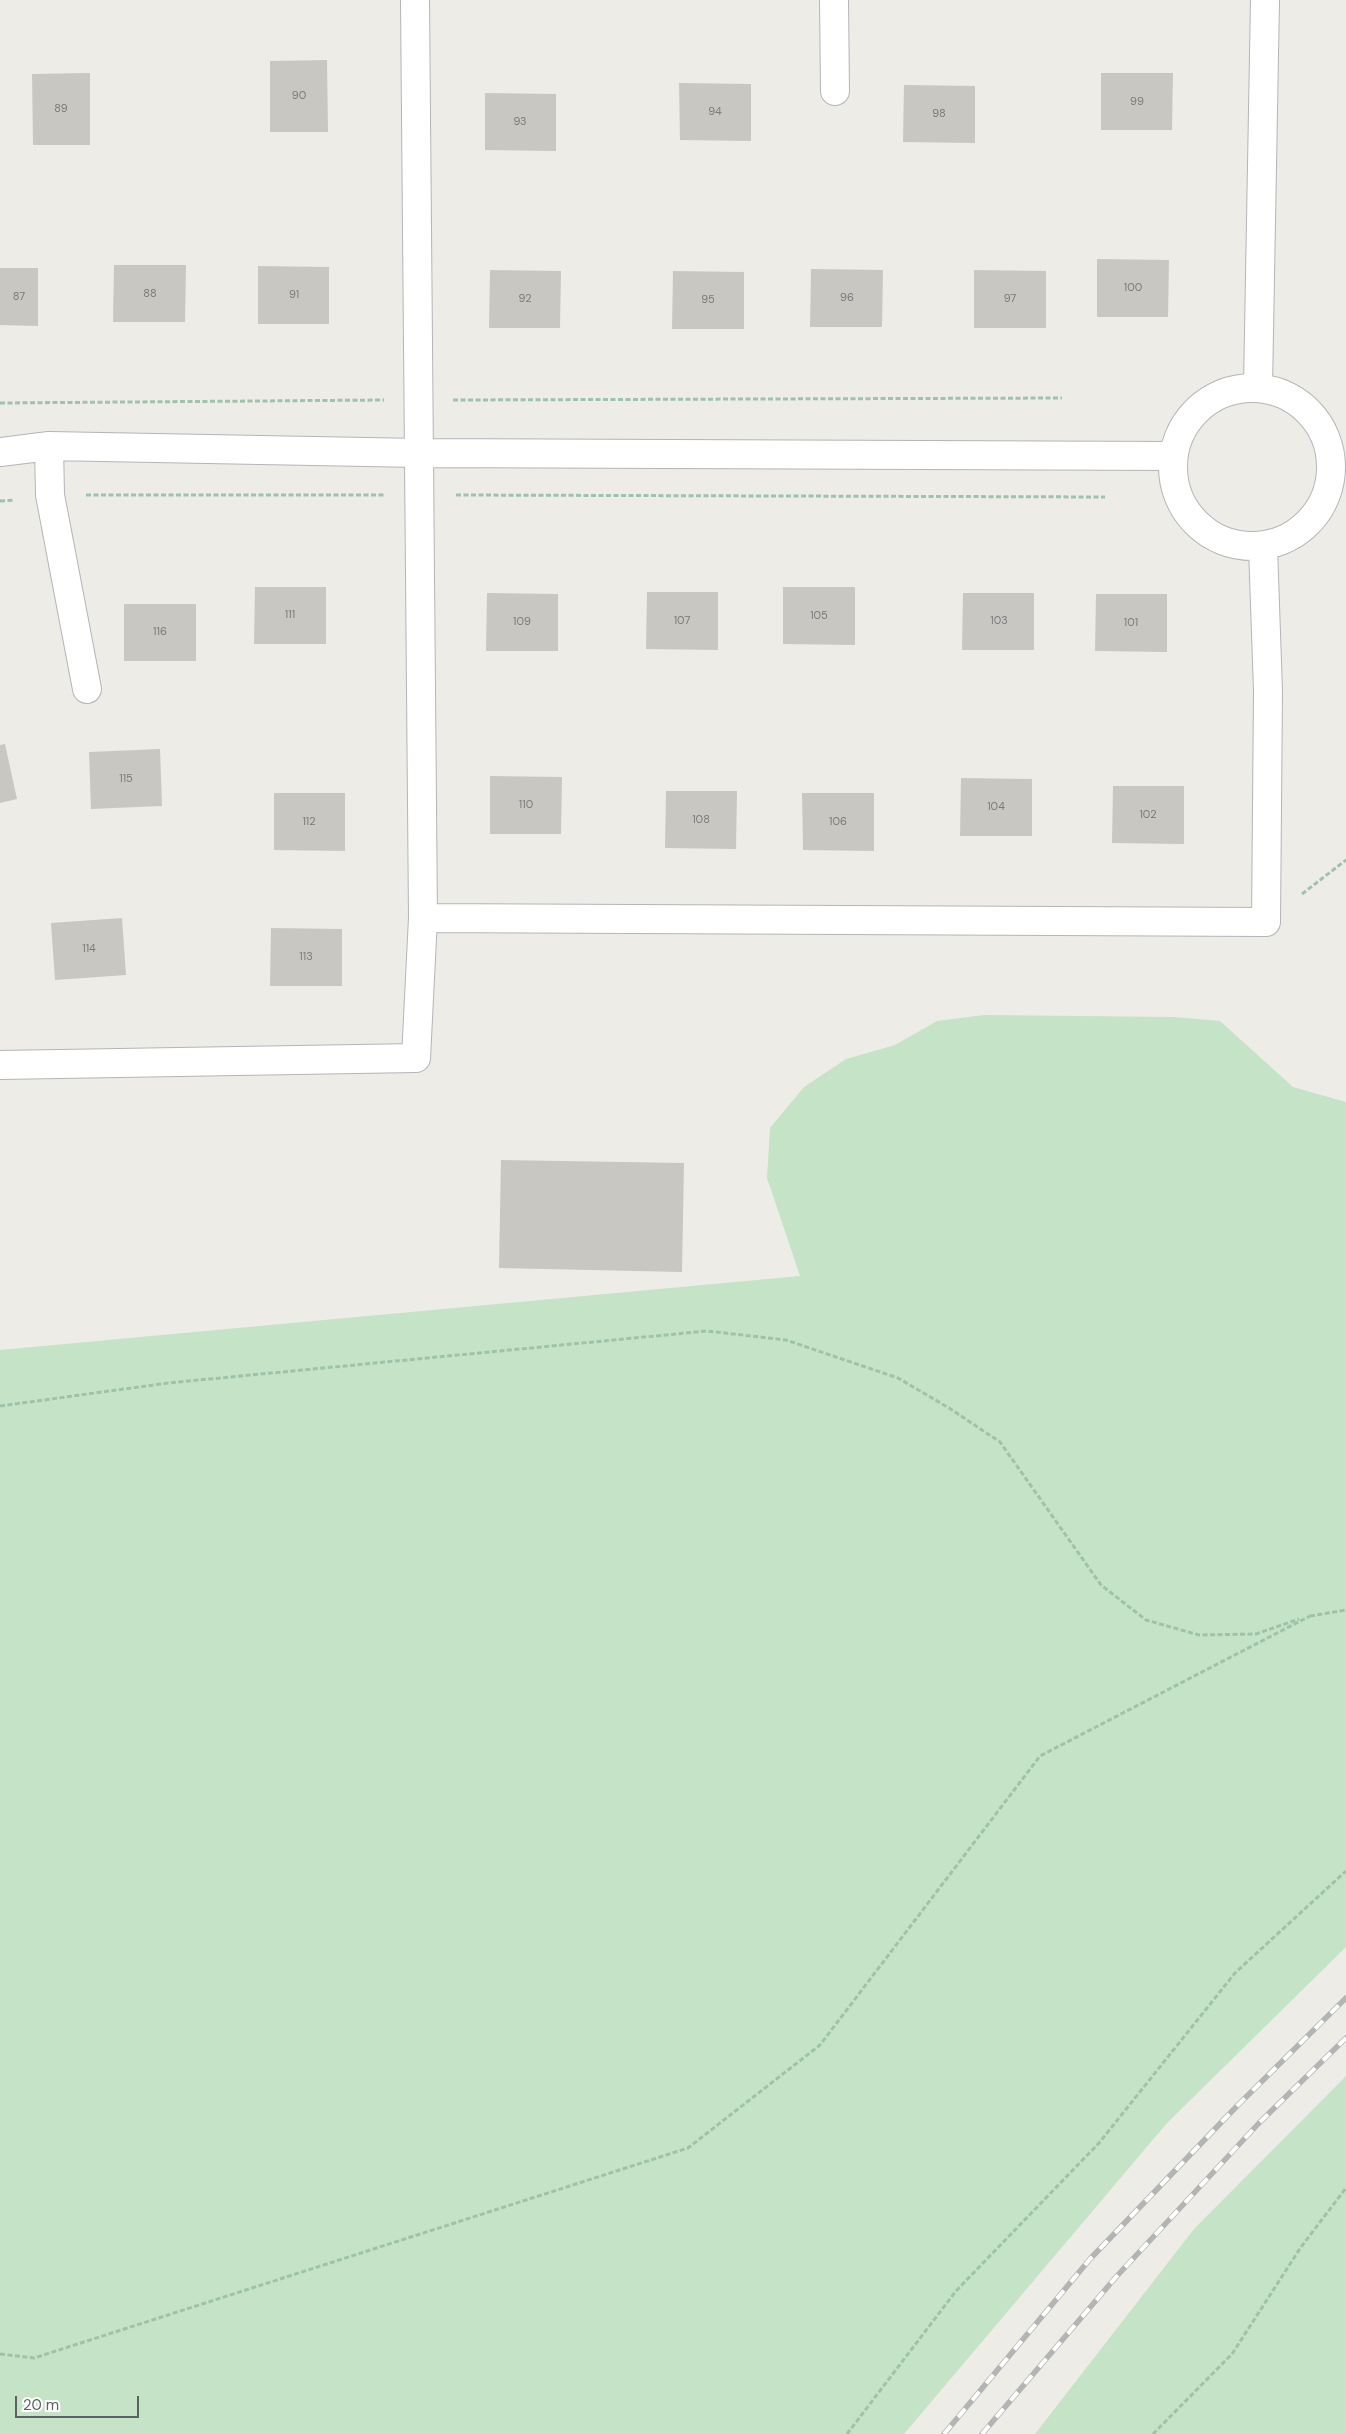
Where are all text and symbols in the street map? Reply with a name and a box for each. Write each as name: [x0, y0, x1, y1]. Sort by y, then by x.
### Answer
house number: 90: [292, 89, 306, 103]
house number: 99: [1130, 95, 1144, 109]
house number: 89: [54, 102, 68, 116]
house number: 94: [708, 105, 722, 119]
house number: 98: [932, 107, 946, 121]
house number: 93: [513, 115, 527, 129]
house number: 100: [1124, 281, 1142, 295]
house number: 88: [143, 287, 157, 301]
house number: 91: [289, 288, 299, 302]
house number: 87: [13, 290, 25, 304]
house number: 96: [840, 291, 854, 305]
house number: 92: [518, 292, 532, 306]
house number: 97: [1004, 292, 1016, 306]
house number: 95: [701, 293, 715, 307]
house number: 111: [285, 608, 295, 622]
house number: 105: [810, 609, 828, 623]
house number: 107: [674, 614, 690, 628]
house number: 103: [990, 614, 1008, 628]
house number: 109: [513, 615, 531, 629]
house number: 101: [1124, 616, 1138, 630]
house number: 116: [153, 625, 167, 639]
house number: 115: [119, 772, 133, 786]
house number: 110: [519, 798, 533, 812]
house number: 104: [987, 800, 1005, 814]
house number: 102: [1139, 808, 1157, 822]
house number: 108: [692, 813, 710, 827]
house number: 112: [302, 815, 316, 829]
house number: 106: [829, 815, 847, 829]
house number: 114: [82, 942, 96, 956]
house number: 113: [299, 950, 313, 964]
scale bar: [18, 2386, 141, 2418]
text: 20 m: [23, 2395, 59, 2415]

